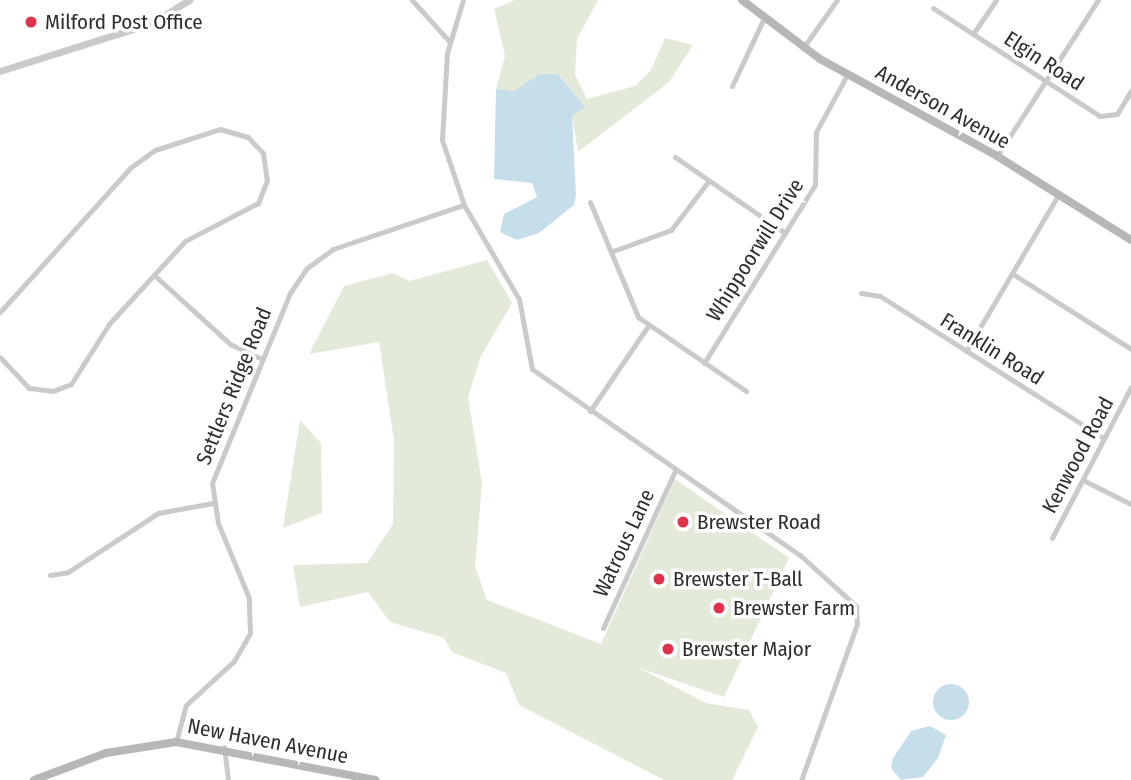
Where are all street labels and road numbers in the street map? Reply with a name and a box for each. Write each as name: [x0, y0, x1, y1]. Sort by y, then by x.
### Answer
street label: Elgin Road: [999, 26, 1089, 96]
street label: Anderson Avenue: [871, 60, 1015, 154]
street label: Whippoorwill Drive: [701, 174, 809, 326]
street label: Settlers Ridge Road: [191, 304, 277, 468]
street label: Franklin Road: [936, 307, 1048, 391]
street label: Kenwood Road: [1037, 393, 1119, 517]
street label: Watrous Lane: [588, 485, 660, 601]
street label: New Haven Avenue: [185, 713, 351, 769]

